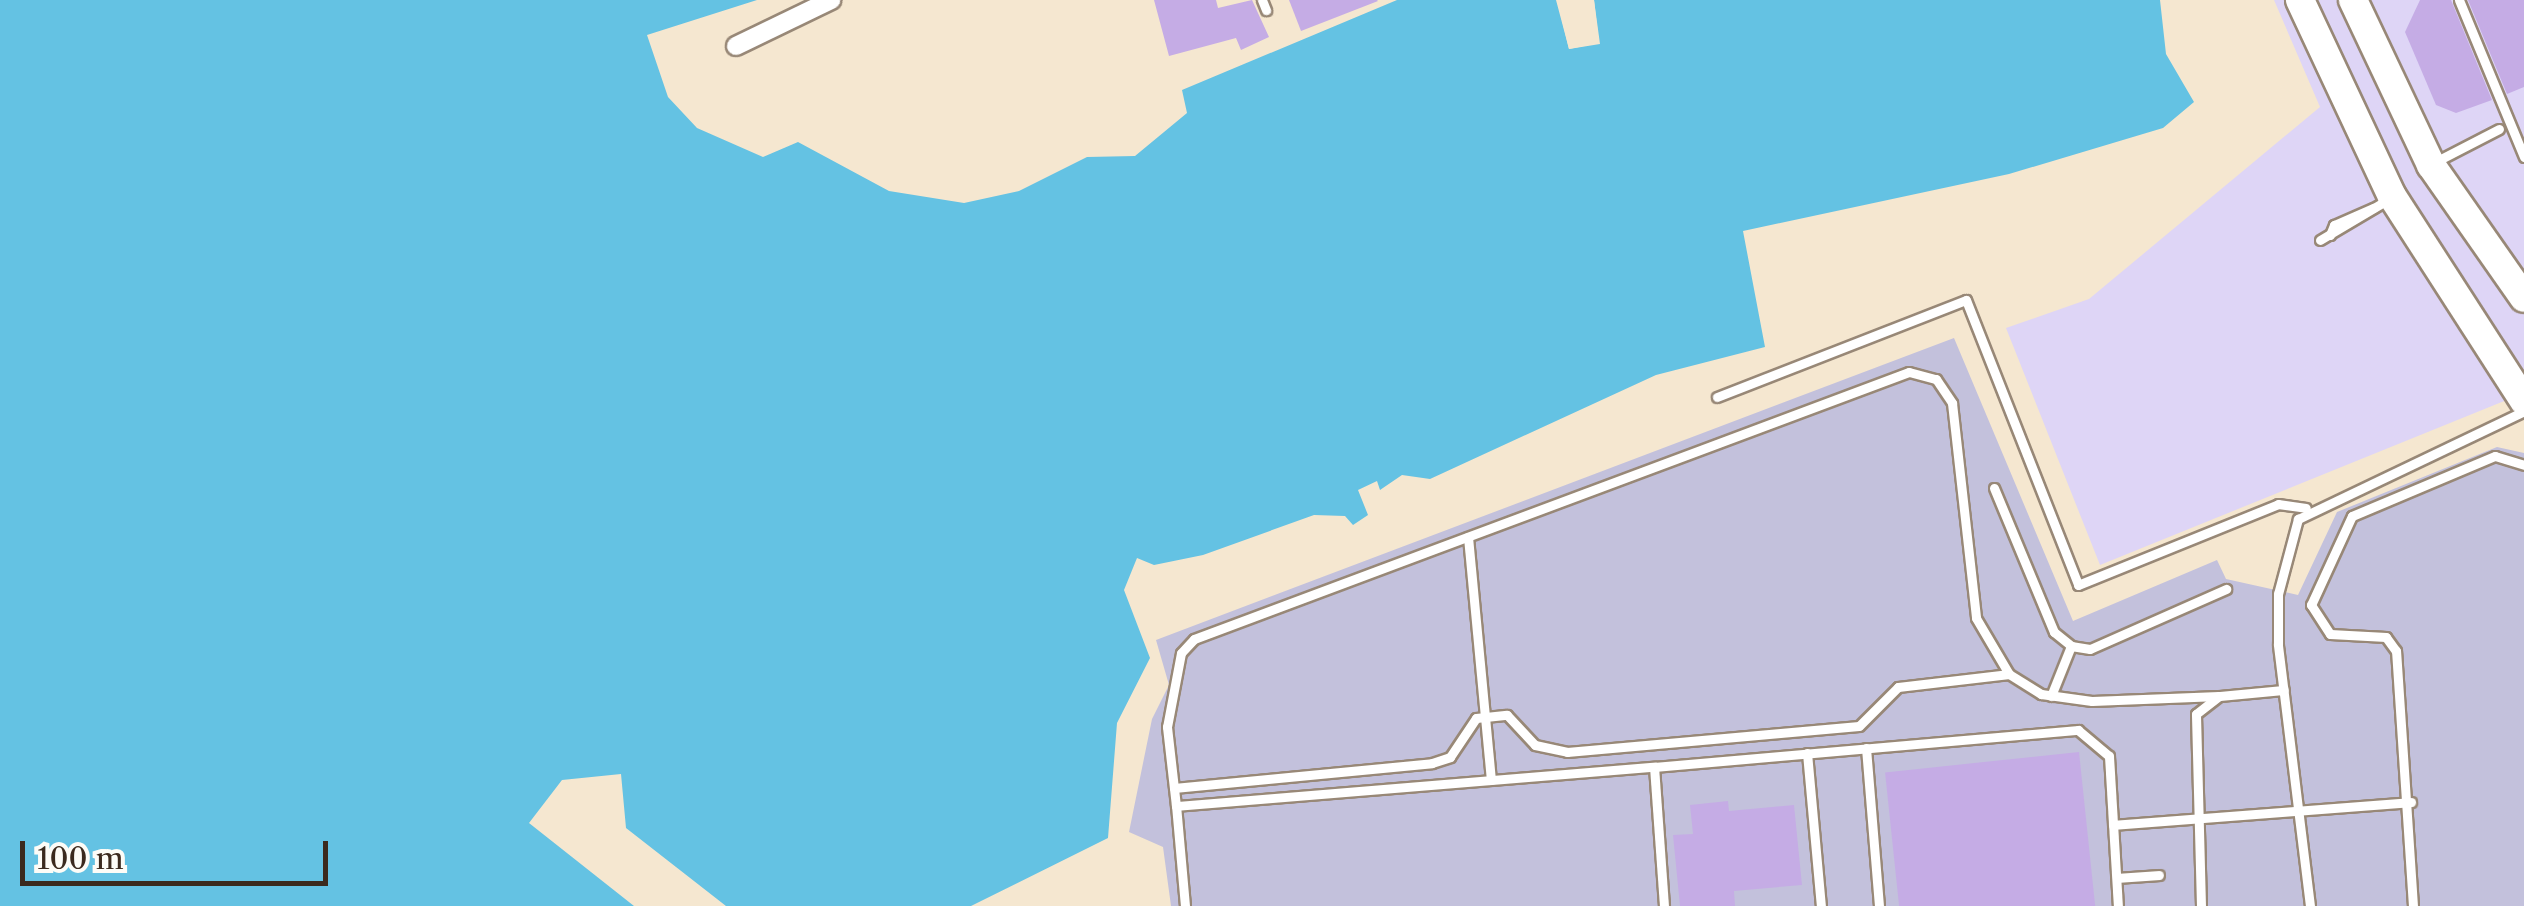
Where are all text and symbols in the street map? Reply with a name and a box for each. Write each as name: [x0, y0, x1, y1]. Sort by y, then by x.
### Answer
scale bar: [25, 821, 332, 883]
text: 100 m: [37, 840, 124, 877]

